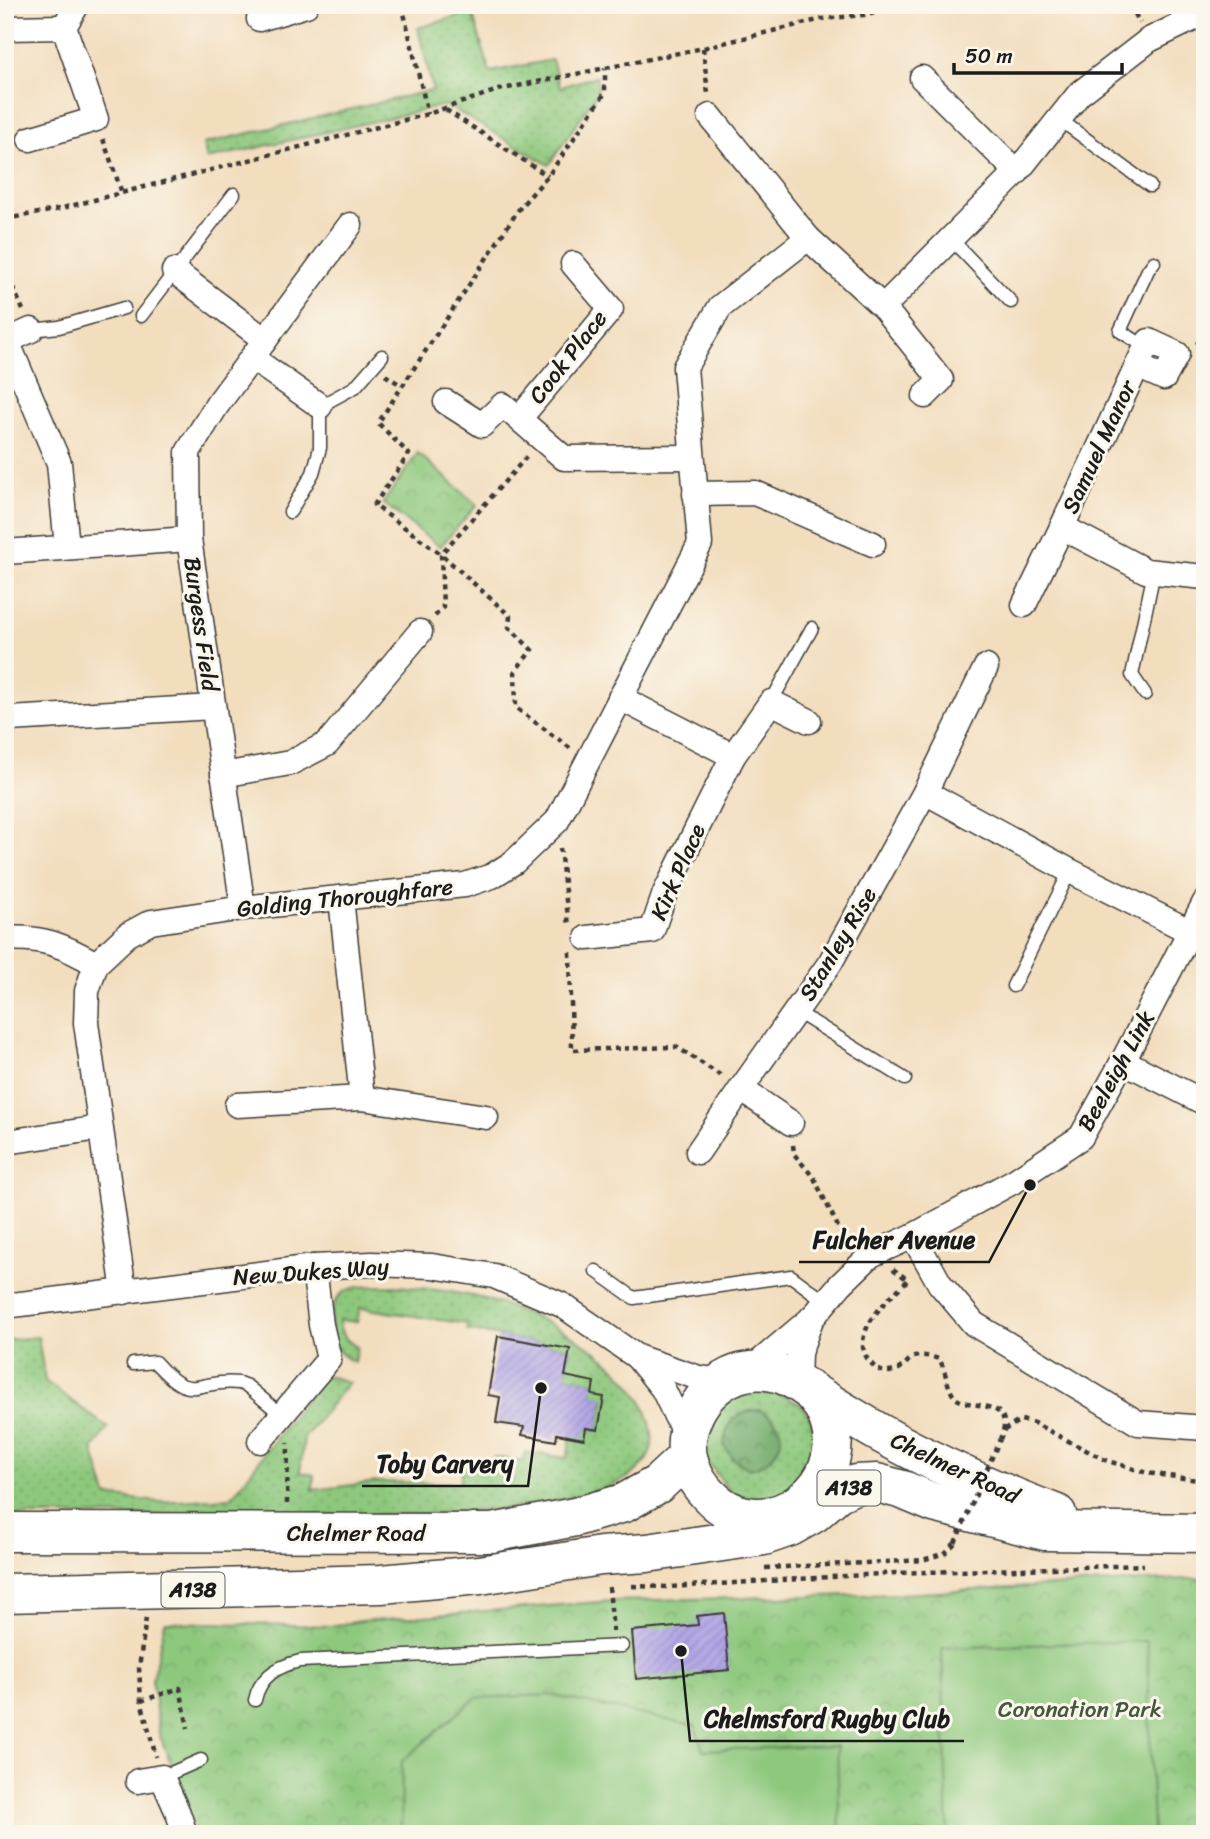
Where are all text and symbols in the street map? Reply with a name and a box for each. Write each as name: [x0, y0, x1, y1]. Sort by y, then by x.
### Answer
scale bar: [954, 32, 1122, 76]
text: 50 m: [965, 37, 1013, 75]
street label: Cook Place: [518, 301, 618, 413]
street label: Samuel Manor: [1050, 372, 1149, 521]
street label: Burgess Field: [171, 554, 231, 696]
street label: Kirk Place: [639, 817, 717, 927]
street label: Golding Thoroughfare: [235, 866, 455, 930]
street label: Stanley Rise: [788, 879, 888, 1009]
street label: Beeleigh Link: [1066, 1003, 1166, 1139]
callout: Fulcher Avenue: [799, 1217, 989, 1262]
text: Fulcher Avenue: [812, 1219, 976, 1261]
street label: New Dukes Way: [232, 1246, 390, 1298]
street label: Chelmer Road: [883, 1420, 1028, 1517]
callout: Toby Carvery: [362, 1441, 528, 1486]
text: Toby Carvery: [377, 1443, 514, 1485]
road number: A138: [818, 1470, 880, 1506]
street label: Chelmer Road: [287, 1513, 427, 1554]
road number: A138: [162, 1572, 224, 1608]
park label: Coronation Park: [998, 1689, 1162, 1730]
callout: Chelmsford Rugby Club: [690, 1696, 964, 1741]
text: Chelmsford Rugby Club: [703, 1698, 950, 1740]

